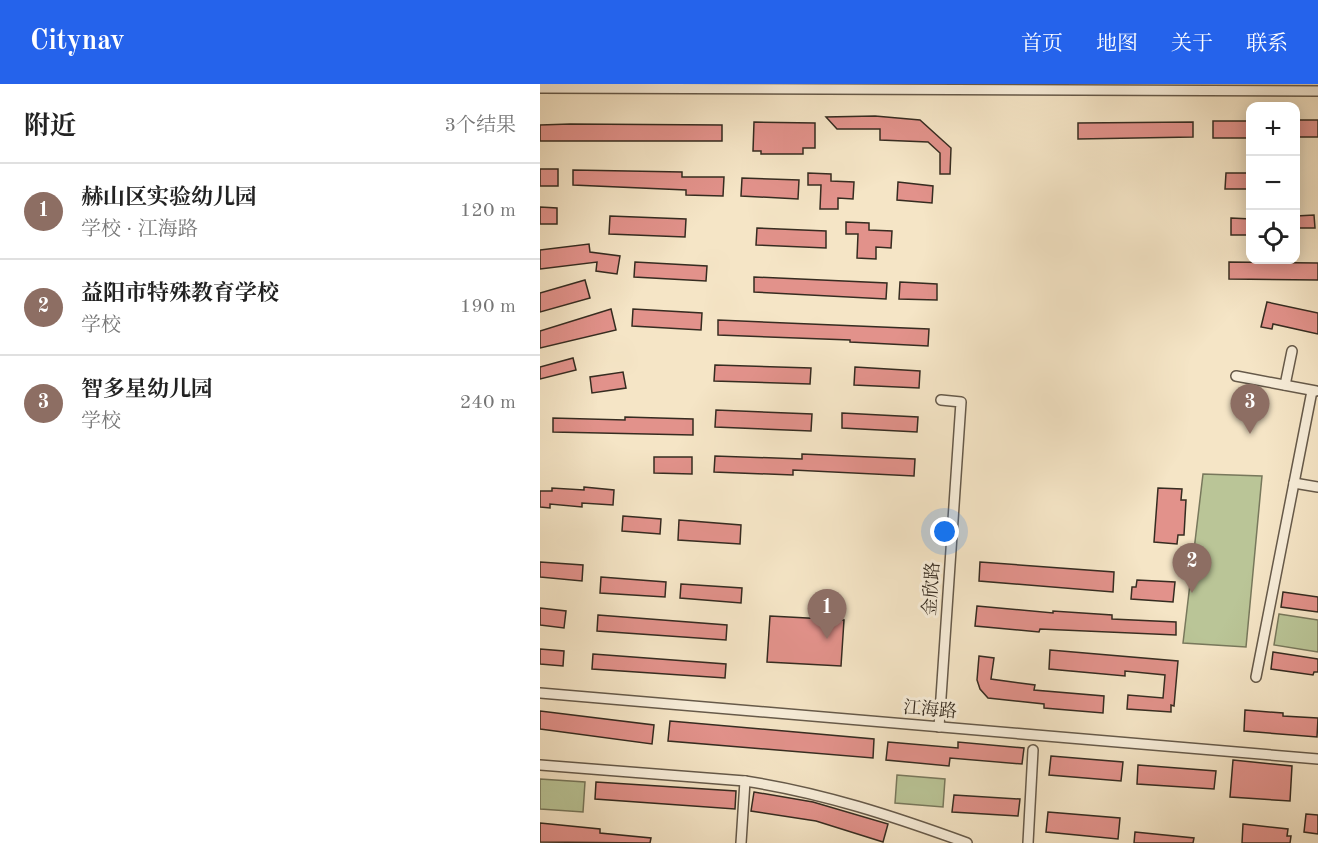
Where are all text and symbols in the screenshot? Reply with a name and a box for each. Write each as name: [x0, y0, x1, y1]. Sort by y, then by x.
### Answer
text: Citynav: [30, 28, 125, 56]
text: 首页: [1021, 34, 1063, 55]
text: 地图: [1096, 34, 1138, 55]
text: 关于: [1171, 34, 1213, 55]
text: 联系: [1246, 34, 1288, 55]
map controls: [1246, 102, 1300, 264]
button: +: [1246, 102, 1300, 156]
text: 附近: [24, 114, 76, 140]
text: 3个结果: [444, 116, 516, 136]
button: −: [1246, 156, 1300, 210]
text: 赫山区实验幼儿园: [81, 187, 257, 209]
text: 1: [38, 201, 49, 221]
text: 120 m: [460, 201, 516, 221]
button: locate: [1246, 210, 1300, 264]
text: 学校 · 江海路: [81, 220, 198, 240]
text: 益阳市特殊教育学校: [81, 283, 279, 305]
text: 2: [38, 297, 49, 317]
text: 190 m: [460, 297, 516, 317]
text: 学校: [81, 316, 121, 336]
text: 智多星幼儿园: [81, 379, 213, 401]
pin: 3: [1230, 384, 1270, 434]
text: 3: [38, 393, 49, 413]
text: 240 m: [460, 393, 516, 413]
text: 学校: [81, 412, 121, 432]
your location: [930, 517, 959, 546]
pin: 2: [1172, 544, 1212, 593]
street label: 金欣路: [919, 561, 943, 617]
pin: 1: [808, 590, 846, 639]
street label: 江海路: [902, 697, 958, 721]

